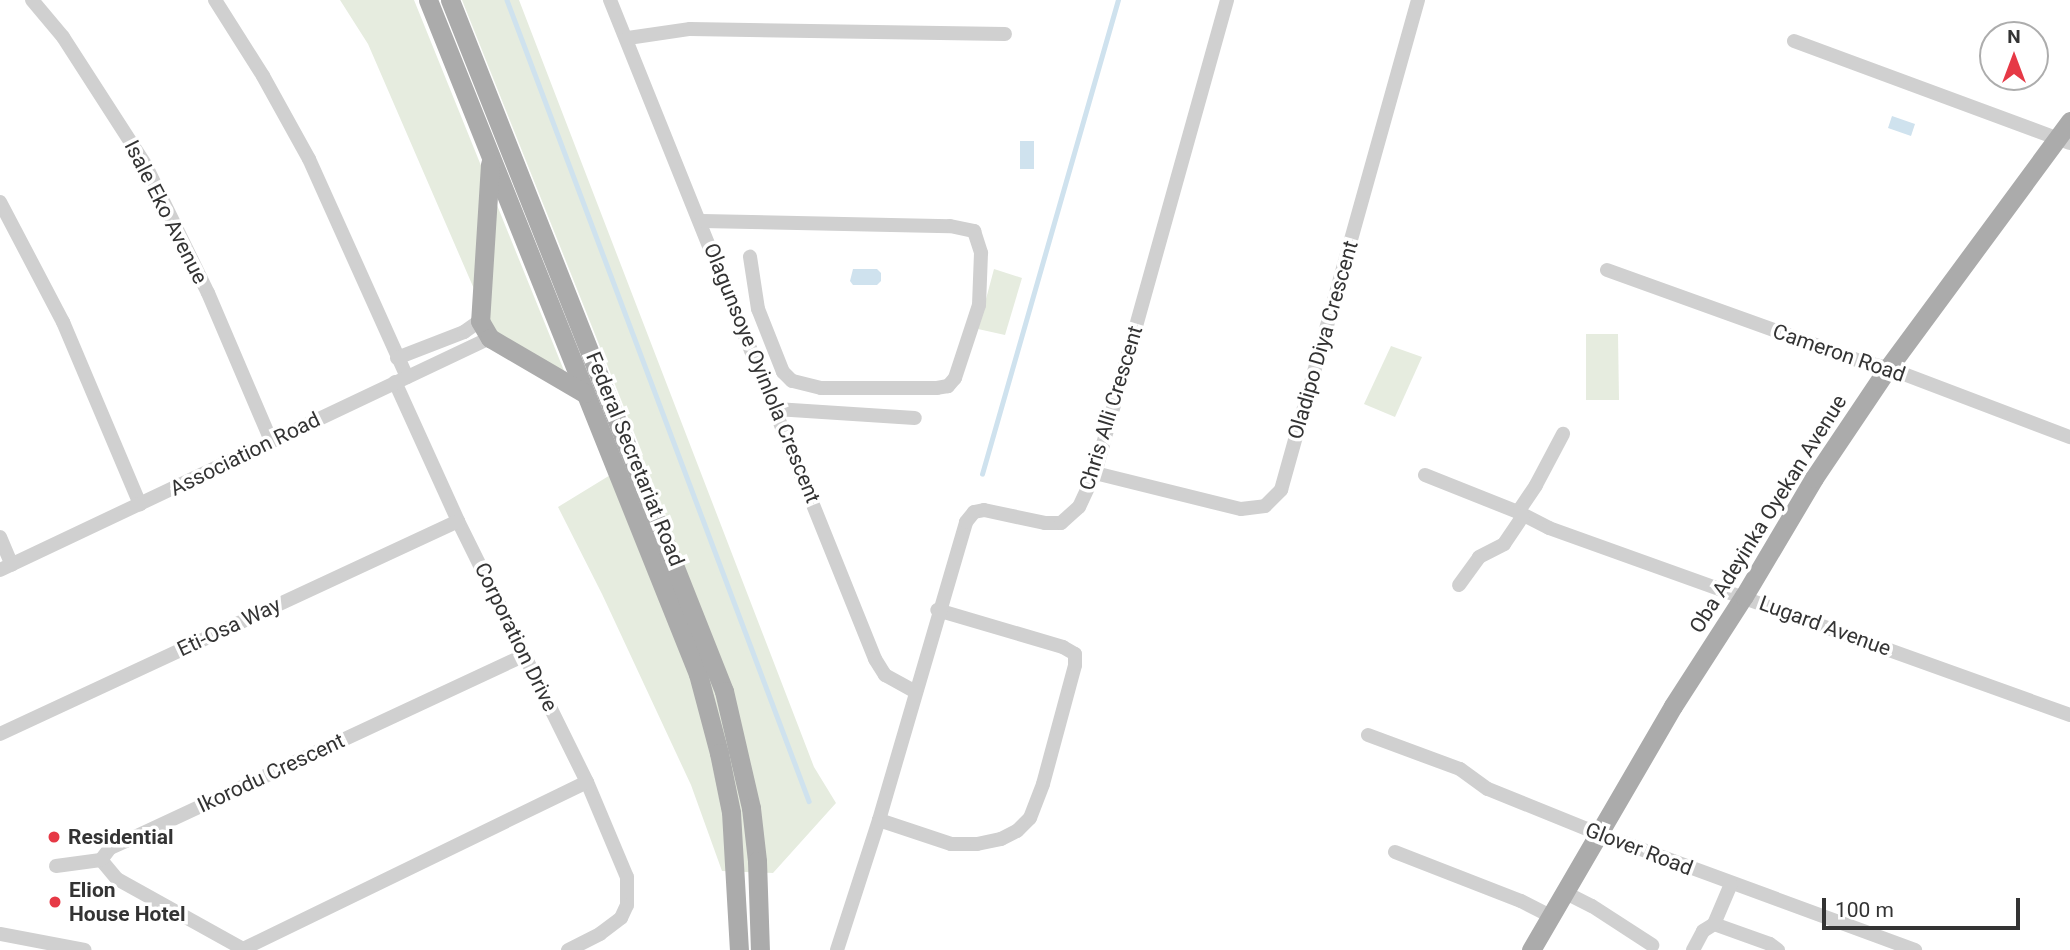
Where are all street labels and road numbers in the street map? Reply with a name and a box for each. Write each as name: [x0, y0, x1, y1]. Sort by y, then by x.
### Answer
street label: Isale Eko Avenue: [119, 136, 213, 288]
street label: Oladipo Diya Crescent: [1283, 238, 1363, 442]
street label: Olagunsoye Oyinlola Crescent: [698, 239, 826, 507]
street label: Cameron Road: [1769, 319, 1909, 387]
street label: Chris Alli Crescent: [1074, 323, 1148, 493]
street label: Federal Secretariat Road: [580, 348, 690, 570]
street label: Oba Adeyinka Oyekan Avenue: [1684, 390, 1852, 638]
street label: Association Road: [166, 407, 324, 501]
street label: Corporation Drive: [469, 558, 563, 716]
street label: Lugard Avenue: [1756, 591, 1894, 661]
street label: Eti-Osa Way: [173, 592, 285, 662]
street label: Ikorodu Crescent: [194, 728, 348, 818]
street label: Glover Road: [1582, 817, 1696, 881]

